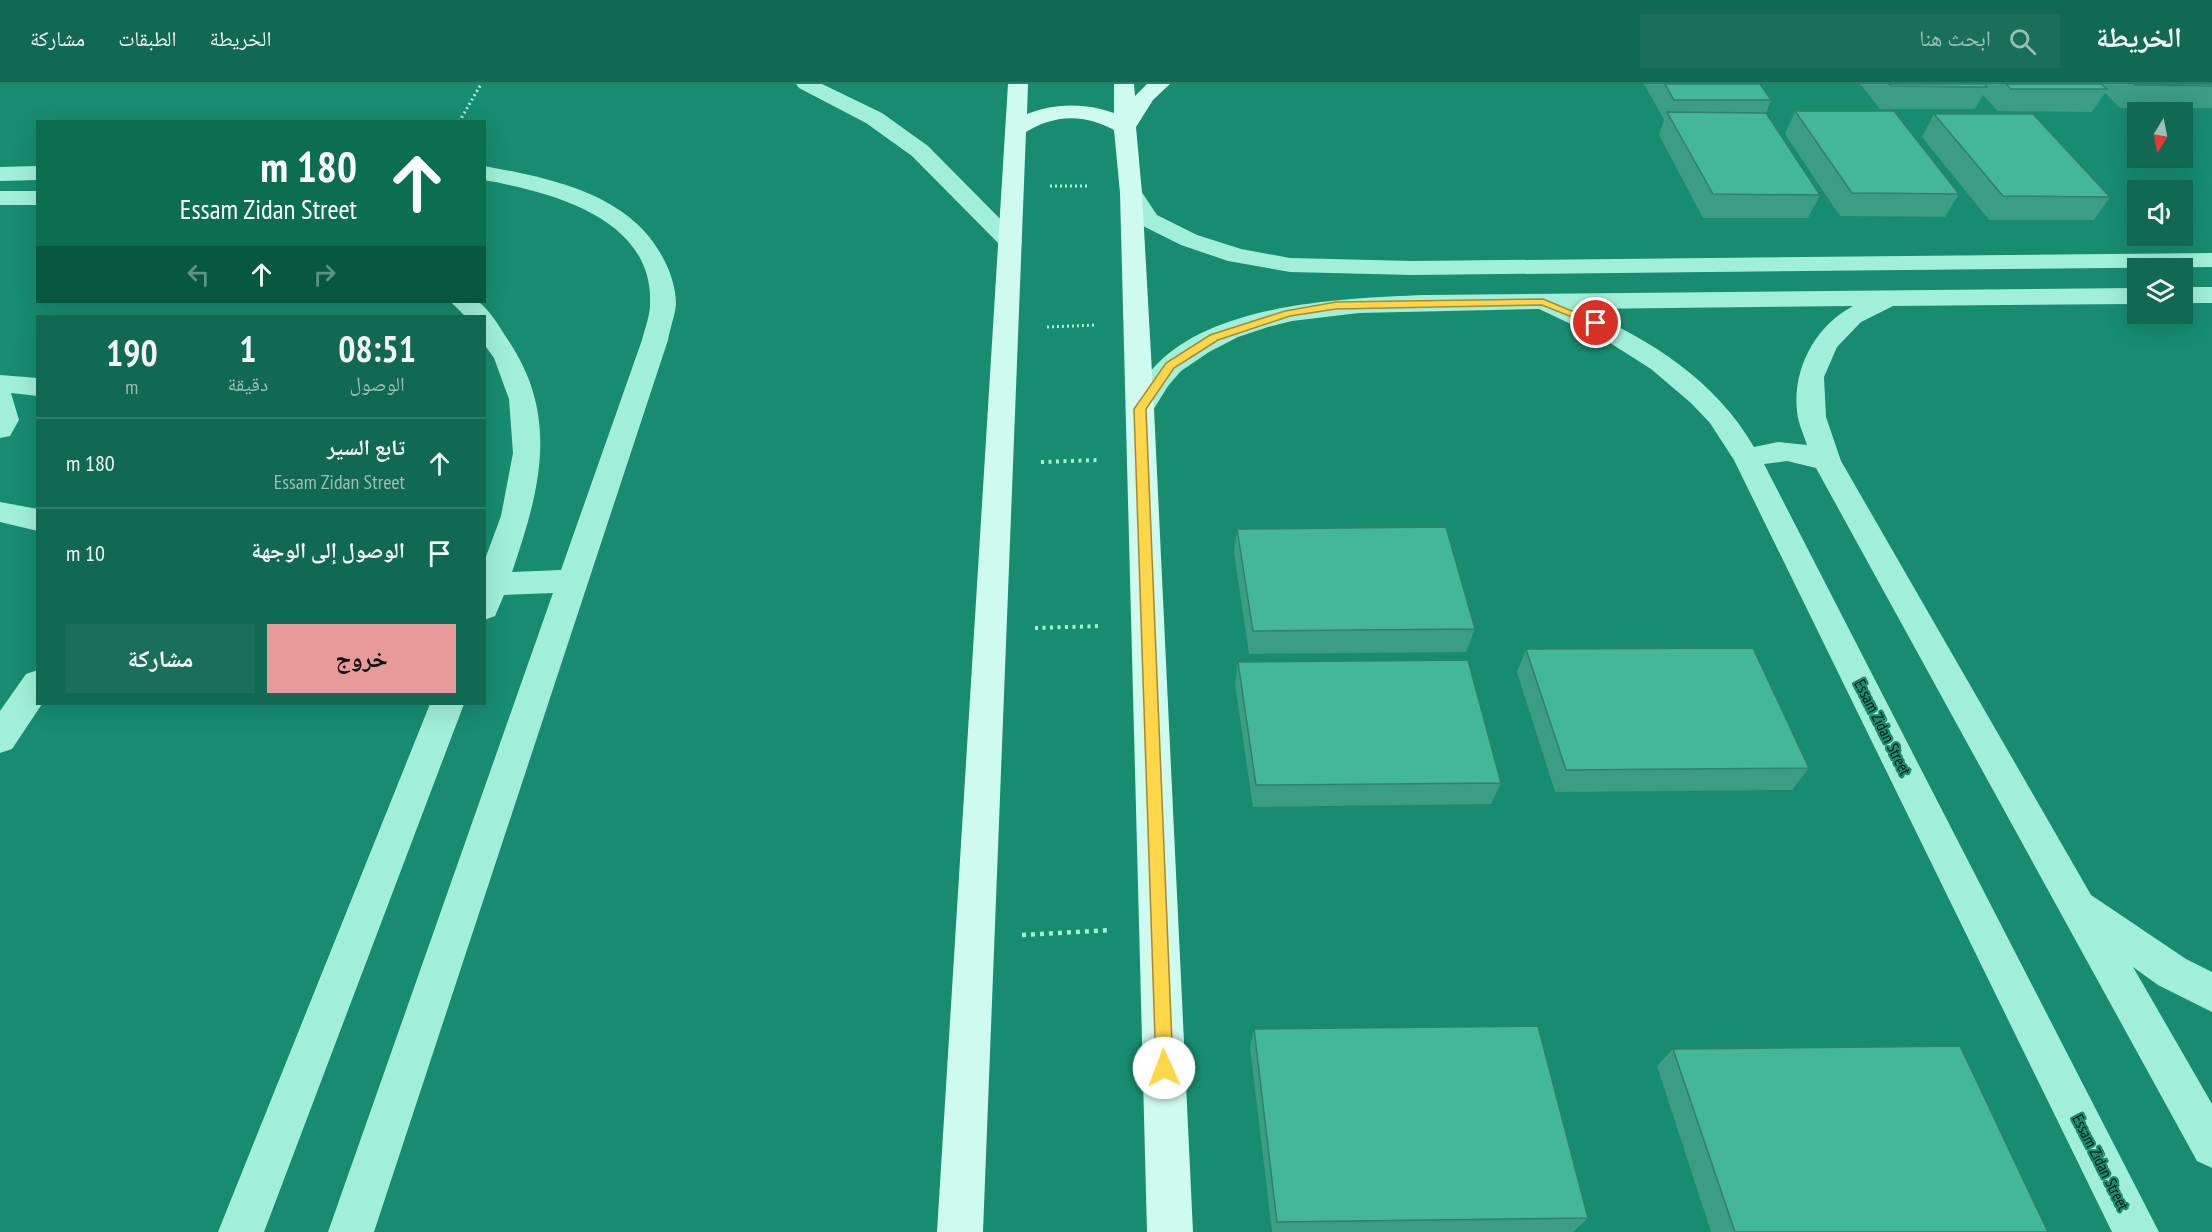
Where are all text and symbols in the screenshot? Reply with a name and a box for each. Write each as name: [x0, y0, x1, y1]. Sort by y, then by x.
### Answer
search box: [1640, 14, 2060, 68]
text: الخريطة: [2096, 18, 2182, 55]
text: ابحث هنا: [1919, 24, 1991, 52]
text: مشاركة: [30, 25, 85, 52]
text: الطبقات: [118, 25, 177, 52]
text: الخريطة: [210, 25, 271, 52]
icon: search: [2006, 25, 2039, 58]
north arrow: [2127, 102, 2193, 168]
map controls: [2127, 102, 2193, 324]
text: 180 m: [260, 139, 357, 194]
icon: ahead: [378, 144, 456, 222]
button: sound: [2127, 180, 2193, 246]
text: Essam Zidan Street: [180, 192, 357, 226]
icon: left: [182, 258, 215, 291]
icon: ahead: [245, 258, 278, 291]
icon: right: [308, 258, 341, 291]
button: layers: [2127, 258, 2193, 324]
pin: [1570, 297, 1621, 348]
icon: arrive: [1579, 306, 1612, 339]
text: 1: [239, 325, 256, 372]
text: 08:51: [338, 325, 416, 372]
text: 190: [106, 329, 158, 376]
text: دقيقة: [228, 371, 268, 397]
text: الوصول: [349, 371, 405, 397]
text: m: [125, 374, 138, 400]
text: تابع السير: [327, 433, 405, 461]
icon: ahead: [423, 447, 456, 480]
text: 180 m: [66, 449, 115, 477]
text: Essam Zidan Street: [274, 469, 405, 495]
text: الوصول إلى الوجهة: [251, 536, 405, 564]
icon: arrive: [423, 537, 456, 570]
text: 10 m: [66, 539, 105, 567]
button: مشاركة: [66, 624, 255, 693]
button: خروج: [267, 624, 456, 693]
street label: Essam Zidan Street: [1850, 676, 1916, 779]
position arrow: [1132, 1036, 1196, 1100]
street label: Essam Zidan Street: [2068, 1111, 2134, 1214]

